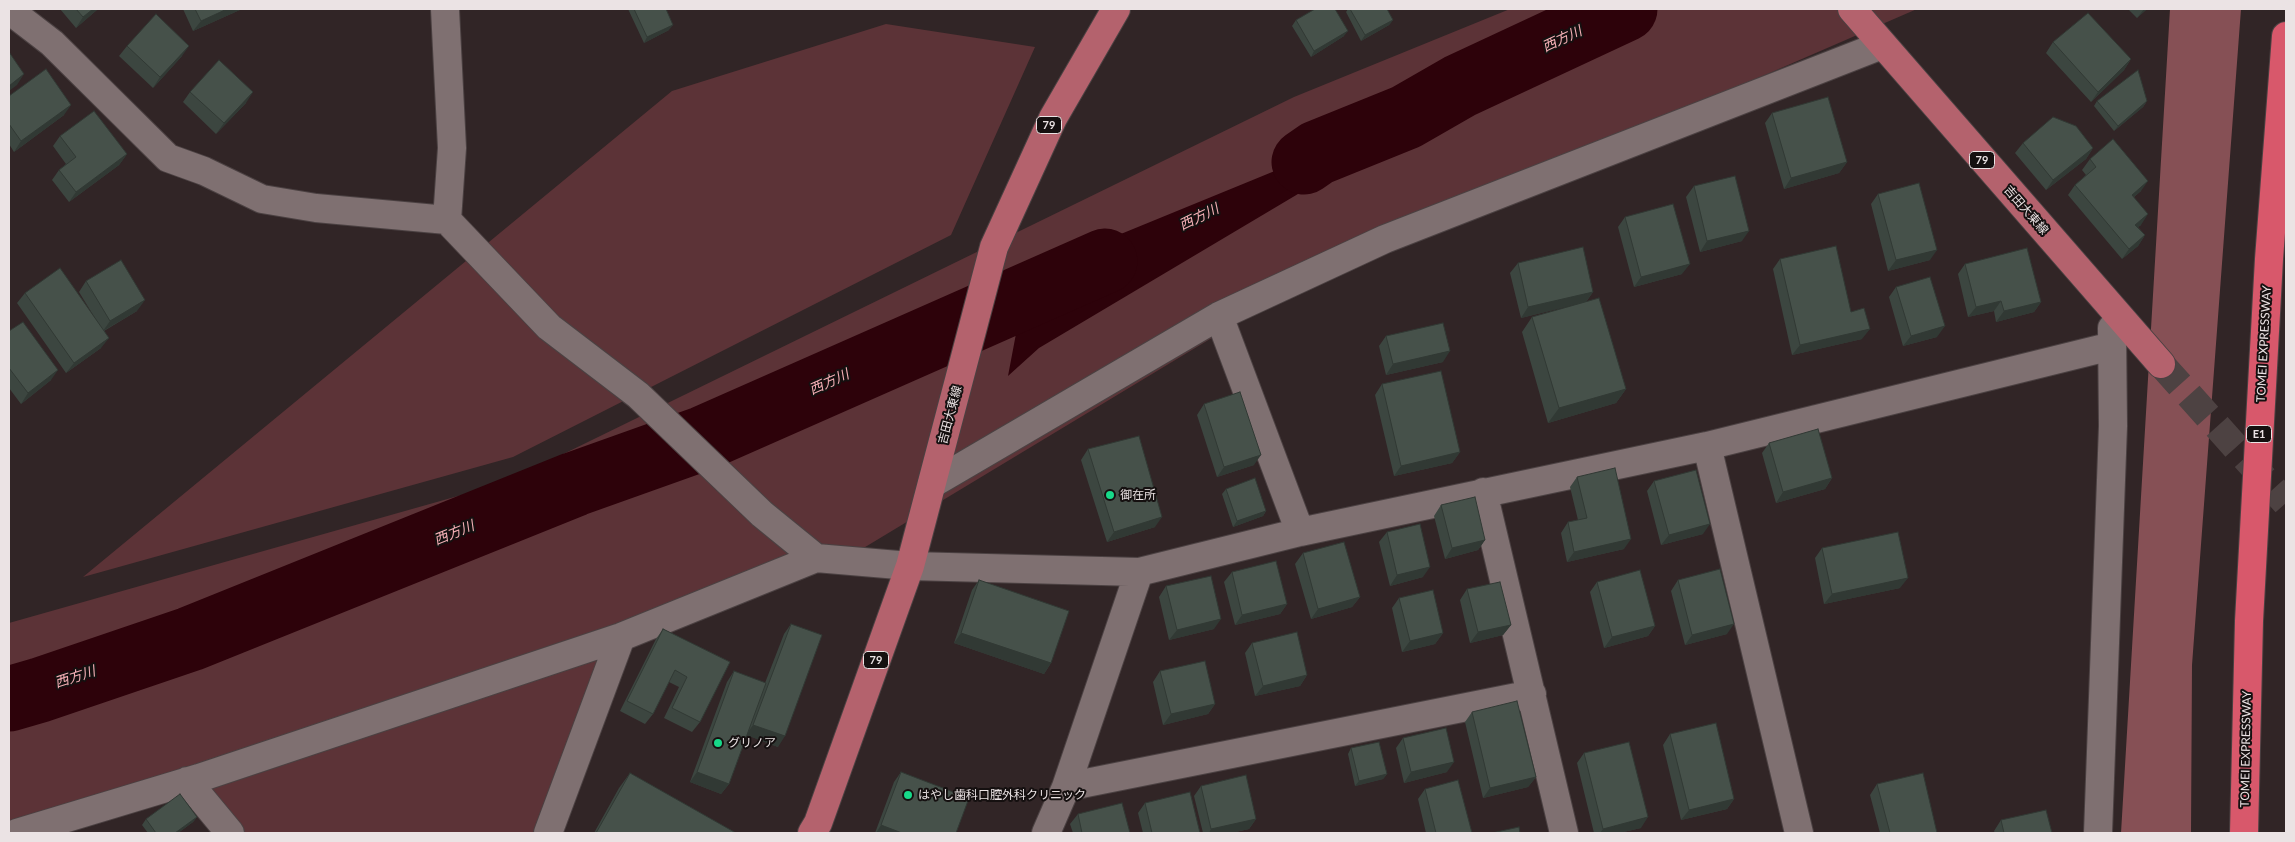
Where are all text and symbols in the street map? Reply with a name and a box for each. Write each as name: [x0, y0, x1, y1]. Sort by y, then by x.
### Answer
water label: 西方川: [1539, 23, 1585, 55]
road number: 79: [1036, 116, 1062, 134]
road number: 79: [1970, 152, 1994, 168]
street label: 吉田大東線: [2001, 183, 2051, 237]
water label: 西方川: [1176, 200, 1222, 234]
street label: TOMEI EXPRESSWAY: [2254, 285, 2274, 403]
water label: 西方川: [806, 366, 852, 398]
street label: 吉田大東線: [935, 384, 965, 446]
road number: E1: [2246, 426, 2272, 442]
place label: 御在所: [1120, 488, 1156, 502]
marker: 御在所: [1104, 489, 1116, 501]
water label: 西方川: [431, 517, 477, 549]
road number: 79: [864, 652, 888, 668]
water label: 西方川: [52, 663, 98, 691]
street label: TOMEI EXPRESSWAY: [2238, 690, 2254, 808]
place label: グリノア: [728, 736, 776, 750]
marker: グリノア: [712, 737, 724, 749]
place label: はやし歯科口腔外科クリニック: [918, 788, 1086, 802]
marker: はやし歯科口腔外科クリニック: [902, 789, 914, 801]

